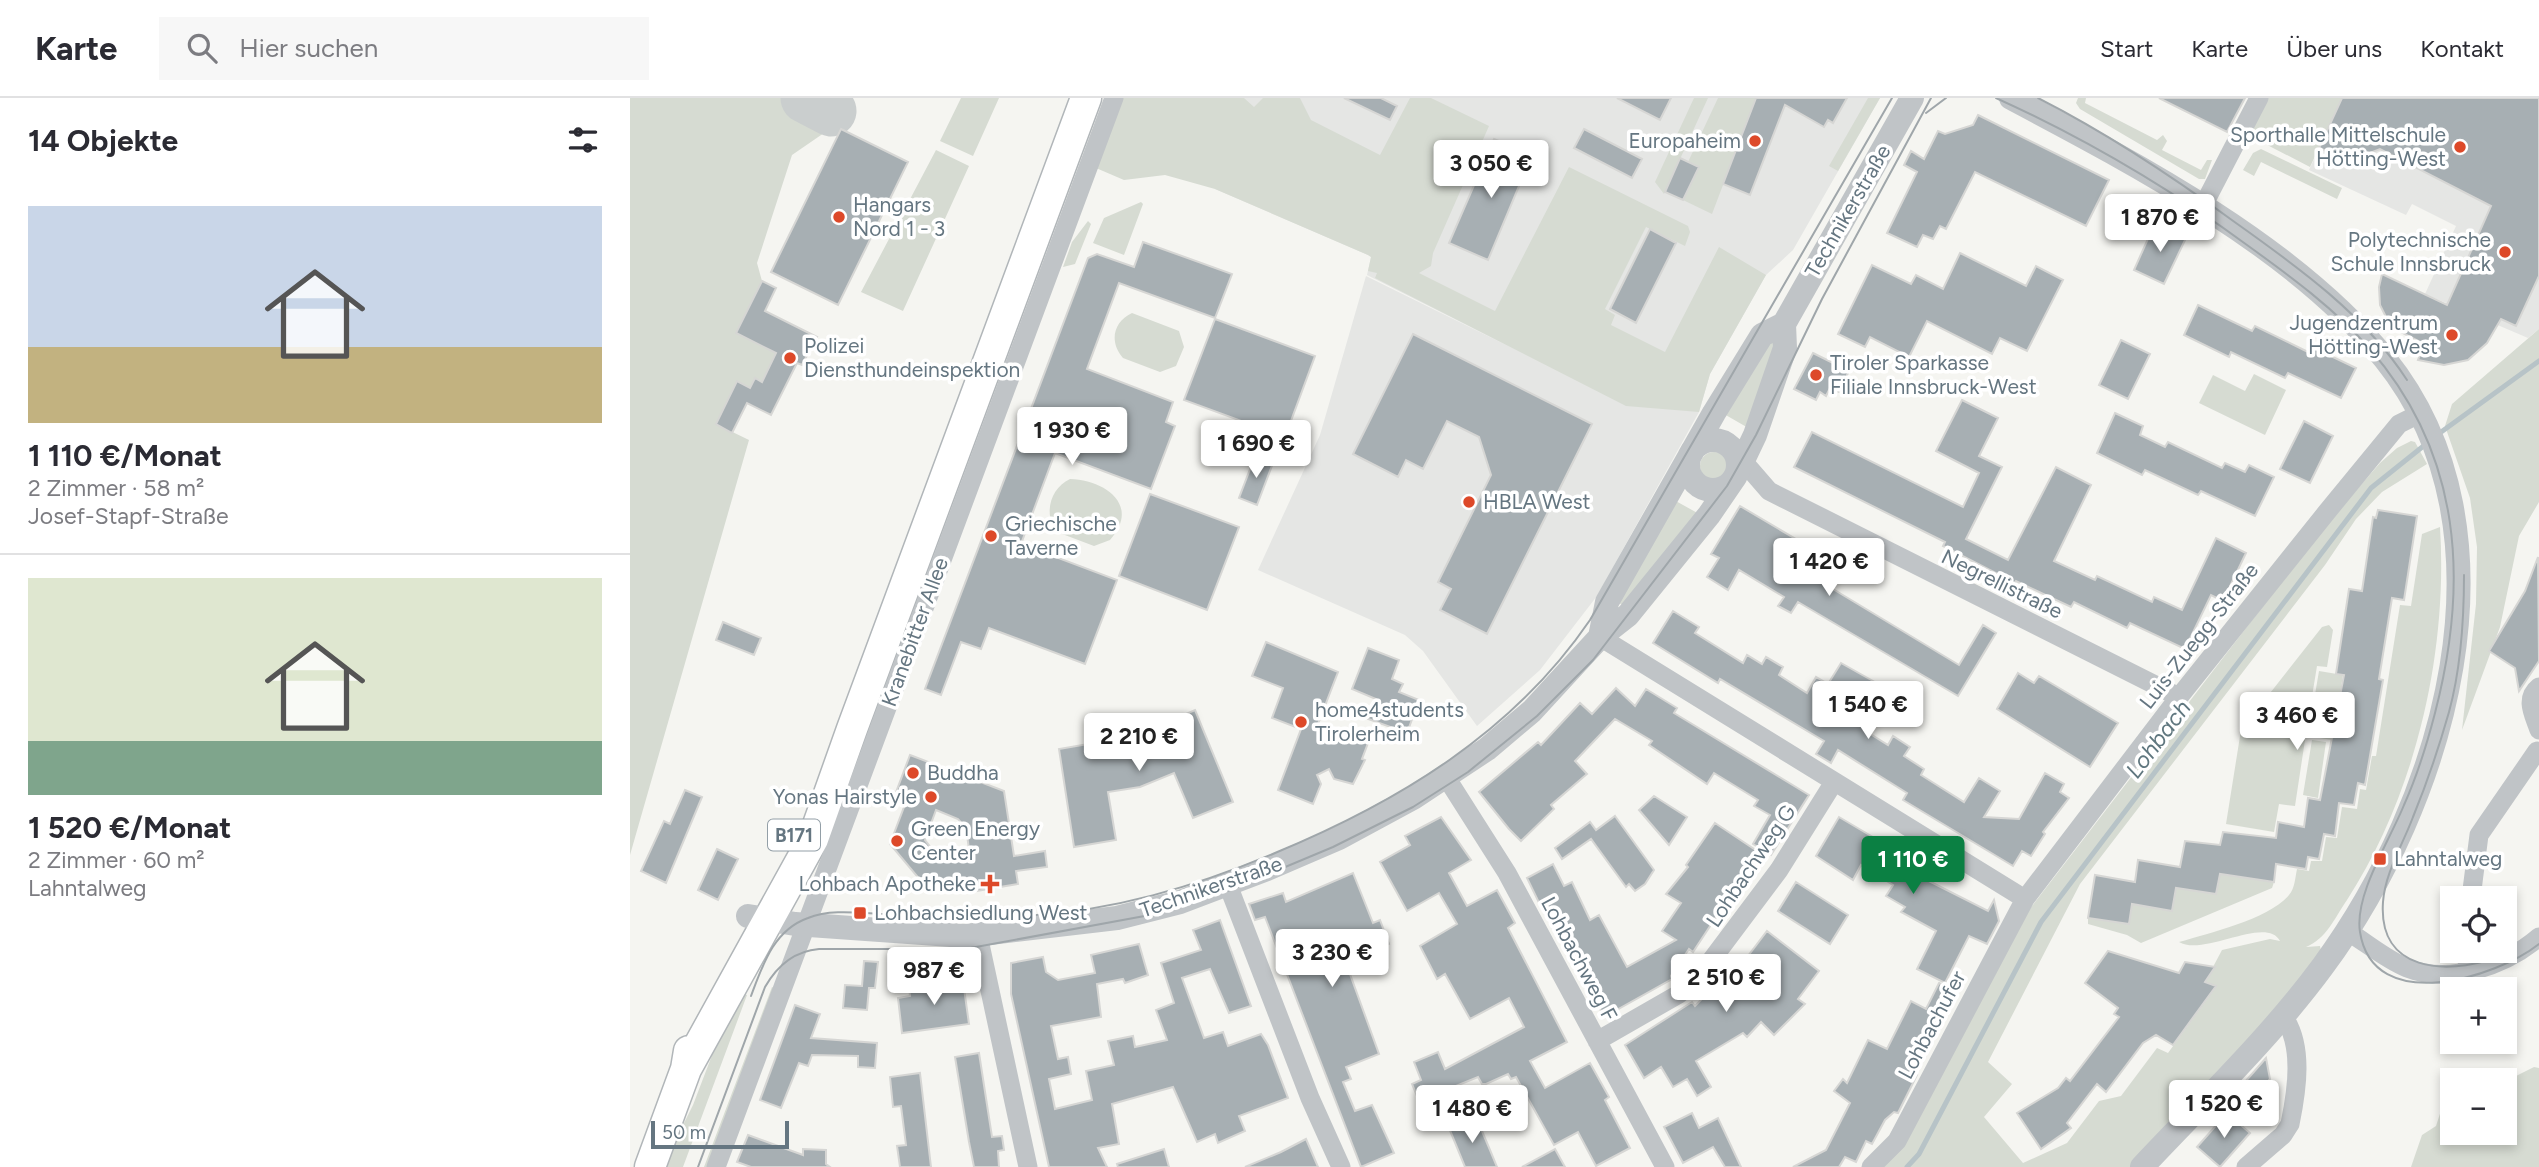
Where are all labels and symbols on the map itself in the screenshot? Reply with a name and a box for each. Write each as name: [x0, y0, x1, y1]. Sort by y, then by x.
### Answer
place label: Sporthalle Mittelschule Hötting-West: [2230, 122, 2446, 171]
place label: Europaheim: [1629, 128, 1741, 153]
marker: Europaheim: [1747, 133, 1763, 149]
marker: Sporthalle Mittelschule Hötting-West: [2452, 139, 2468, 155]
pin: 3 050 €: [1426, 140, 1556, 200]
street label: Technikerstraße: [1800, 140, 1896, 281]
place label: Hangars Nord 1 - 3: [853, 192, 945, 241]
pin: 1 870 €: [2095, 194, 2225, 254]
marker: Hangars Nord 1 - 3: [831, 209, 847, 225]
place label: Polytechnische Schule Innsbruck: [2330, 227, 2492, 276]
marker: Polytechnische Schule Innsbruck: [2497, 244, 2513, 260]
place label: Jugendzentrum Hötting-West: [2290, 310, 2438, 359]
marker: Jugendzentrum Hötting-West: [2444, 327, 2460, 343]
place label: Polizei Diensthundeinspektion: [804, 333, 1020, 382]
marker: Polizei Diensthundeinspektion: [782, 350, 798, 366]
place label: Tiroler Sparkasse Filiale Innsbruck-West: [1830, 350, 2037, 399]
marker: Tiroler Sparkasse Filiale Innsbruck-West: [1808, 367, 1824, 383]
pin: 1 930 €: [1007, 408, 1137, 467]
pin: 1 690 €: [1191, 420, 1321, 480]
place label: HBLA West: [1483, 489, 1590, 514]
marker: HBLA West: [1461, 494, 1477, 510]
place label: Griechische Taverne: [1005, 511, 1117, 560]
marker: Griechische Taverne: [983, 528, 999, 544]
pin: 1 420 €: [1764, 538, 1894, 598]
street label: Negrellistraße: [1938, 543, 2067, 624]
street label: Kranebitter Allee: [876, 554, 953, 710]
street label: Luis-Zuegg-Straße: [2134, 558, 2263, 714]
pin: 1 540 €: [1803, 682, 1933, 741]
pin: 3 460 €: [2232, 692, 2362, 752]
water label: Lohbach: [2120, 694, 2197, 784]
place label: home4students Tirolerheim: [1315, 697, 1464, 746]
pin: 2 210 €: [1074, 714, 1204, 773]
marker: home4students Tirolerheim: [1293, 714, 1309, 730]
place label: Buddha: [927, 760, 999, 785]
marker: Buddha: [905, 765, 921, 781]
place label: Yonas Hairstyle: [773, 784, 917, 809]
marker: Yonas Hairstyle: [923, 789, 939, 805]
street label: Lohbachweg G: [1701, 800, 1801, 932]
place label: Green Energy Center: [911, 816, 1040, 865]
road number: B171: [768, 820, 820, 850]
marker: Green Energy Center: [889, 833, 905, 849]
pin: 1 110 €: [1848, 836, 1978, 896]
place label: Lahntalweg: [2394, 846, 2502, 871]
street label: Technikerstraße: [1136, 850, 1285, 923]
marker: Lahntalweg: [2372, 851, 2388, 867]
place label: Lohbach Apotheke: [799, 871, 976, 896]
marker: Lohbach Apotheke: [982, 876, 998, 892]
street label: Lohbachweg F: [1536, 892, 1623, 1025]
place label: Lohbachsiedlung West: [874, 900, 1087, 925]
marker: Lohbachsiedlung West: [852, 905, 868, 921]
pin: 3 230 €: [1267, 930, 1397, 989]
pin: 987 €: [885, 948, 983, 1007]
pin: 2 510 €: [1661, 954, 1791, 1014]
street label: Lohbachufer: [1893, 966, 1970, 1083]
pin: 1 520 €: [2159, 1080, 2289, 1140]
pin: 1 480 €: [1407, 1086, 1537, 1145]
scale bar: [651, 1118, 789, 1150]

